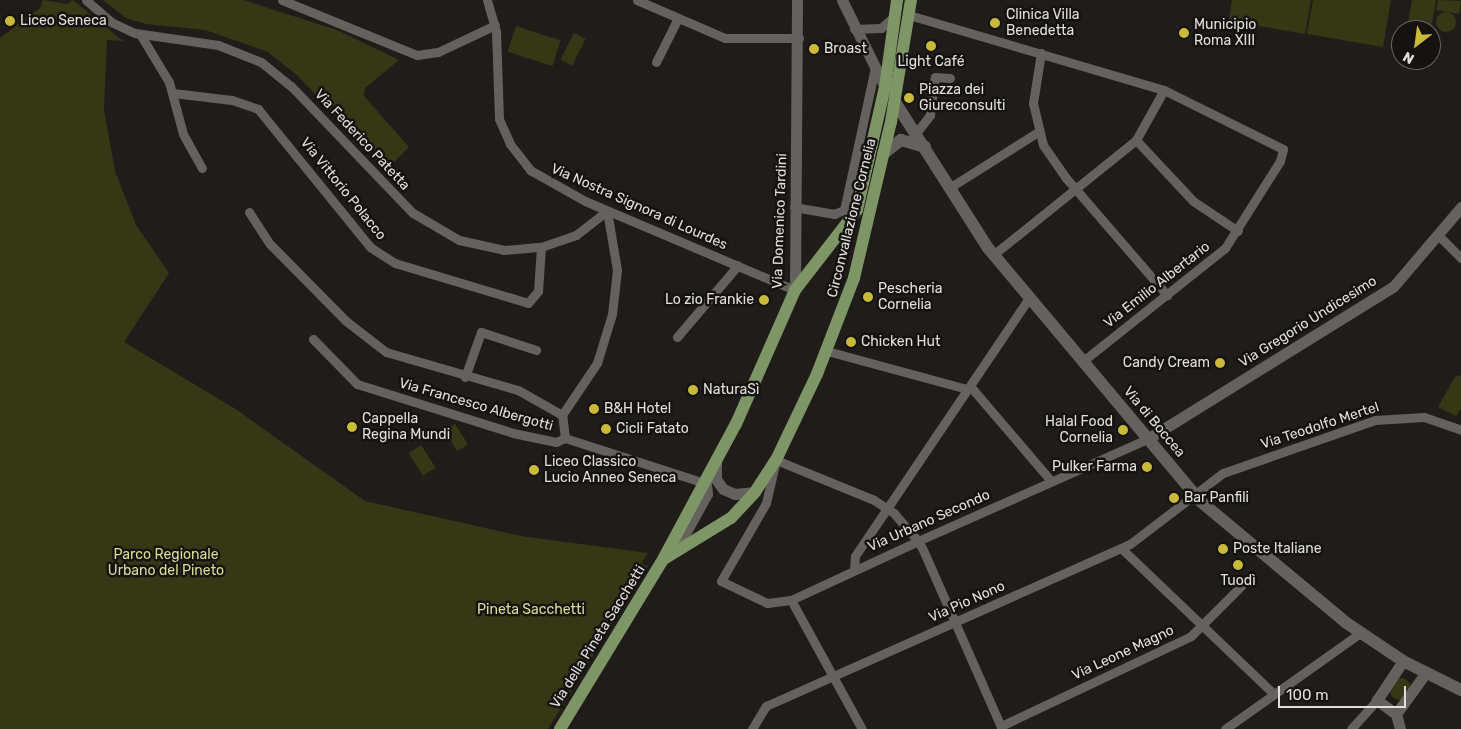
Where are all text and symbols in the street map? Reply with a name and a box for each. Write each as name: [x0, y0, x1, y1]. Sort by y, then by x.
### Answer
place label: Clinica Villa Benedetta: [1006, 7, 1080, 40]
place label: Liceo Seneca: [20, 13, 107, 29]
marker: Liceo Seneca: [4, 15, 16, 27]
marker: Clinica Villa Benedetta: [988, 16, 1002, 30]
place label: Municipio Roma XIII: [1194, 17, 1256, 49]
north arrow: [1391, 20, 1441, 70]
marker: Municipio Roma XIII: [1178, 27, 1190, 39]
marker: Light Café: [925, 40, 937, 52]
place label: Broast: [824, 41, 867, 57]
marker: Broast: [808, 43, 820, 55]
text: N: [1400, 48, 1417, 67]
place label: Light Café: [897, 54, 965, 70]
place label: Piazza dei Giureconsulti: [919, 82, 1005, 114]
street label: Via Federico Patetta: [311, 86, 413, 194]
marker: Piazza dei Giureconsulti: [903, 92, 915, 104]
street label: Via Vittorio Polacco: [297, 134, 389, 244]
street label: Circonvallazione Cornelia: [824, 137, 880, 299]
street label: Via Domenico Tardini: [769, 153, 791, 289]
street label: Via Nostra Signora di Lourdes: [548, 160, 730, 254]
street label: Via Emilio Albertario: [1100, 238, 1214, 332]
street label: Via Gregorio Undicesimo: [1236, 273, 1380, 371]
place label: Pescheria Cornelia: [878, 281, 942, 314]
marker: Pescheria Cornelia: [862, 291, 874, 303]
place label: Lo zio Frankie: [665, 292, 754, 308]
marker: Lo zio Frankie: [758, 294, 770, 306]
place label: Chicken Hut: [861, 334, 940, 350]
marker: Chicken Hut: [845, 336, 857, 348]
place label: Candy Cream: [1122, 355, 1210, 371]
marker: Candy Cream: [1214, 357, 1226, 369]
street label: Via Francesco Albergotti: [397, 375, 555, 435]
place label: NaturaSì: [703, 382, 759, 398]
street label: Via di Boccea: [1120, 383, 1188, 461]
marker: NaturaSì: [687, 384, 699, 396]
street label: Via Teodolfo Mertel: [1259, 399, 1381, 453]
place label: B&H Hotel: [604, 401, 671, 417]
marker: B&H Hotel: [588, 403, 600, 415]
place label: Cappella Regina Mundi: [362, 411, 450, 444]
place label: Halal Food Cornelia: [1045, 414, 1113, 447]
marker: Cappella Regina Mundi: [346, 421, 358, 433]
place label: Cicli Fatato: [616, 421, 689, 437]
marker: Cicli Fatato: [600, 423, 612, 435]
marker: Halal Food Cornelia: [1117, 424, 1129, 436]
place label: Liceo Classico Lucio Anneo Seneca: [544, 454, 677, 487]
place label: Pulker Farma: [1052, 459, 1137, 475]
marker: Pulker Farma: [1141, 461, 1153, 473]
marker: Liceo Classico Lucio Anneo Seneca: [528, 464, 540, 476]
street label: Via Urbano Secondo: [865, 486, 993, 556]
place label: Bar Panfili: [1184, 490, 1249, 506]
marker: Bar Panfili: [1168, 492, 1180, 504]
place label: Poste Italiane: [1233, 541, 1322, 557]
marker: Poste Italiane: [1217, 543, 1229, 555]
park label: Parco Regionale Urbano del Pineto: [108, 547, 224, 580]
marker: Tuodì: [1232, 559, 1244, 571]
street label: Via della Pineta Sacchetti: [547, 562, 649, 712]
place label: Tuodì: [1220, 573, 1256, 589]
street label: Via Pio Nono: [926, 578, 1008, 626]
park label: Pineta Sacchetti: [477, 602, 585, 618]
street label: Via Leone Magno: [1069, 622, 1177, 684]
scale bar: [1281, 676, 1408, 708]
text: 100 m: [1286, 686, 1328, 704]

